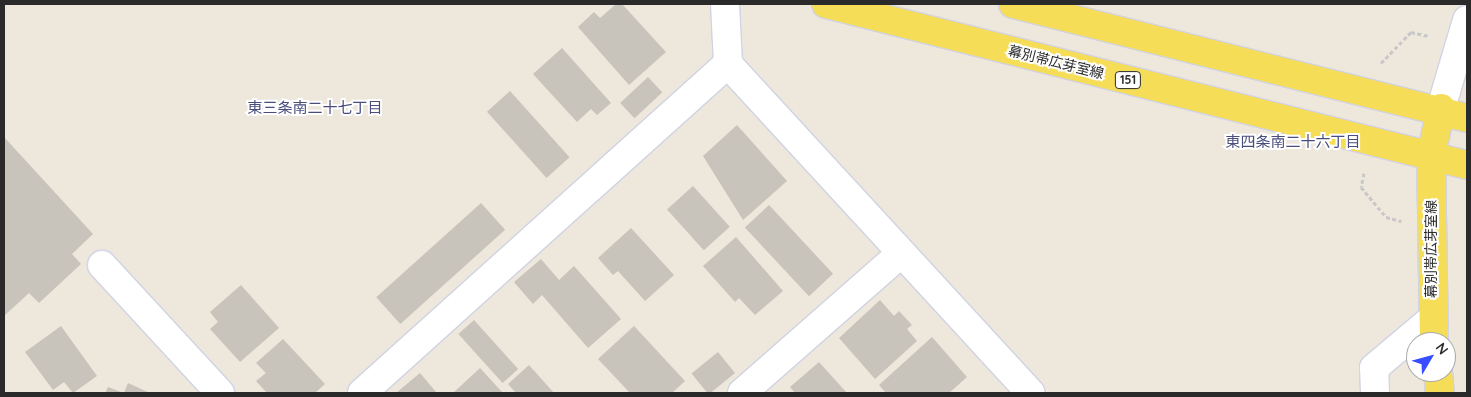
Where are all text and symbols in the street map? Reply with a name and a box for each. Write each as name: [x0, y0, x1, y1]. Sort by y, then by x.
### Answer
street label: 幕別帯広芽室線: [1006, 42, 1106, 82]
road number: 151: [1114, 70, 1142, 90]
district label: 東三条南二十七丁目: [248, 99, 382, 117]
district label: 東四条南二十六丁目: [1226, 133, 1360, 151]
street label: 幕別帯広芽室線: [1423, 200, 1439, 298]
north arrow: [1406, 332, 1456, 382]
text: N: [1432, 339, 1452, 358]

